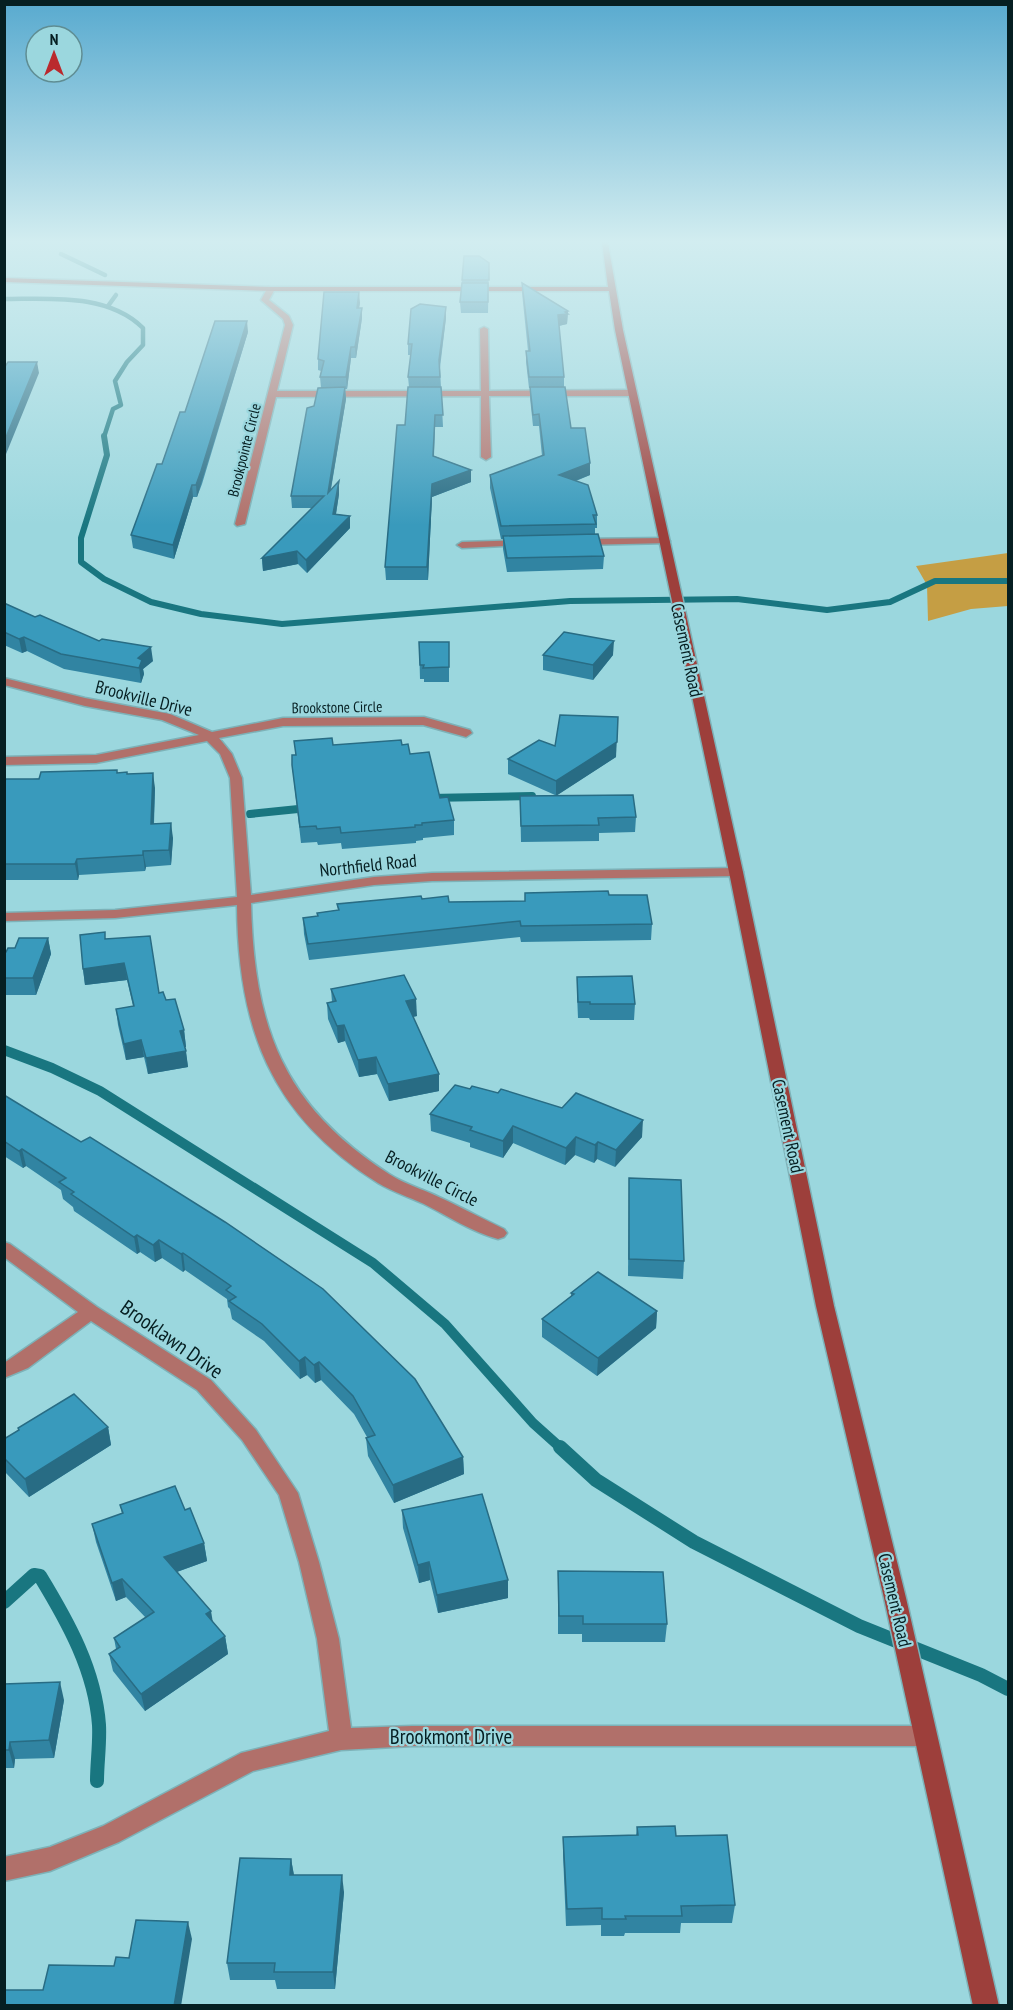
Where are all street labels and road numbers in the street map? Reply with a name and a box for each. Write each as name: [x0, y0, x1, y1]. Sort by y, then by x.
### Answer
street label: Brookpointe Circle: [223, 401, 265, 499]
street label: Casement Road: [666, 601, 708, 699]
street label: Brookville Drive: [93, 675, 195, 721]
street label: Brookstone Circle: [291, 697, 383, 717]
street label: Northfield Road: [318, 848, 418, 882]
street label: Casement Road: [767, 1077, 809, 1175]
street label: Brookville Circle: [382, 1145, 482, 1211]
street label: Brooklawn Drive: [115, 1294, 229, 1384]
street label: Casement Road: [873, 1551, 917, 1649]
street label: Brookmont Drive: [390, 1723, 512, 1750]

